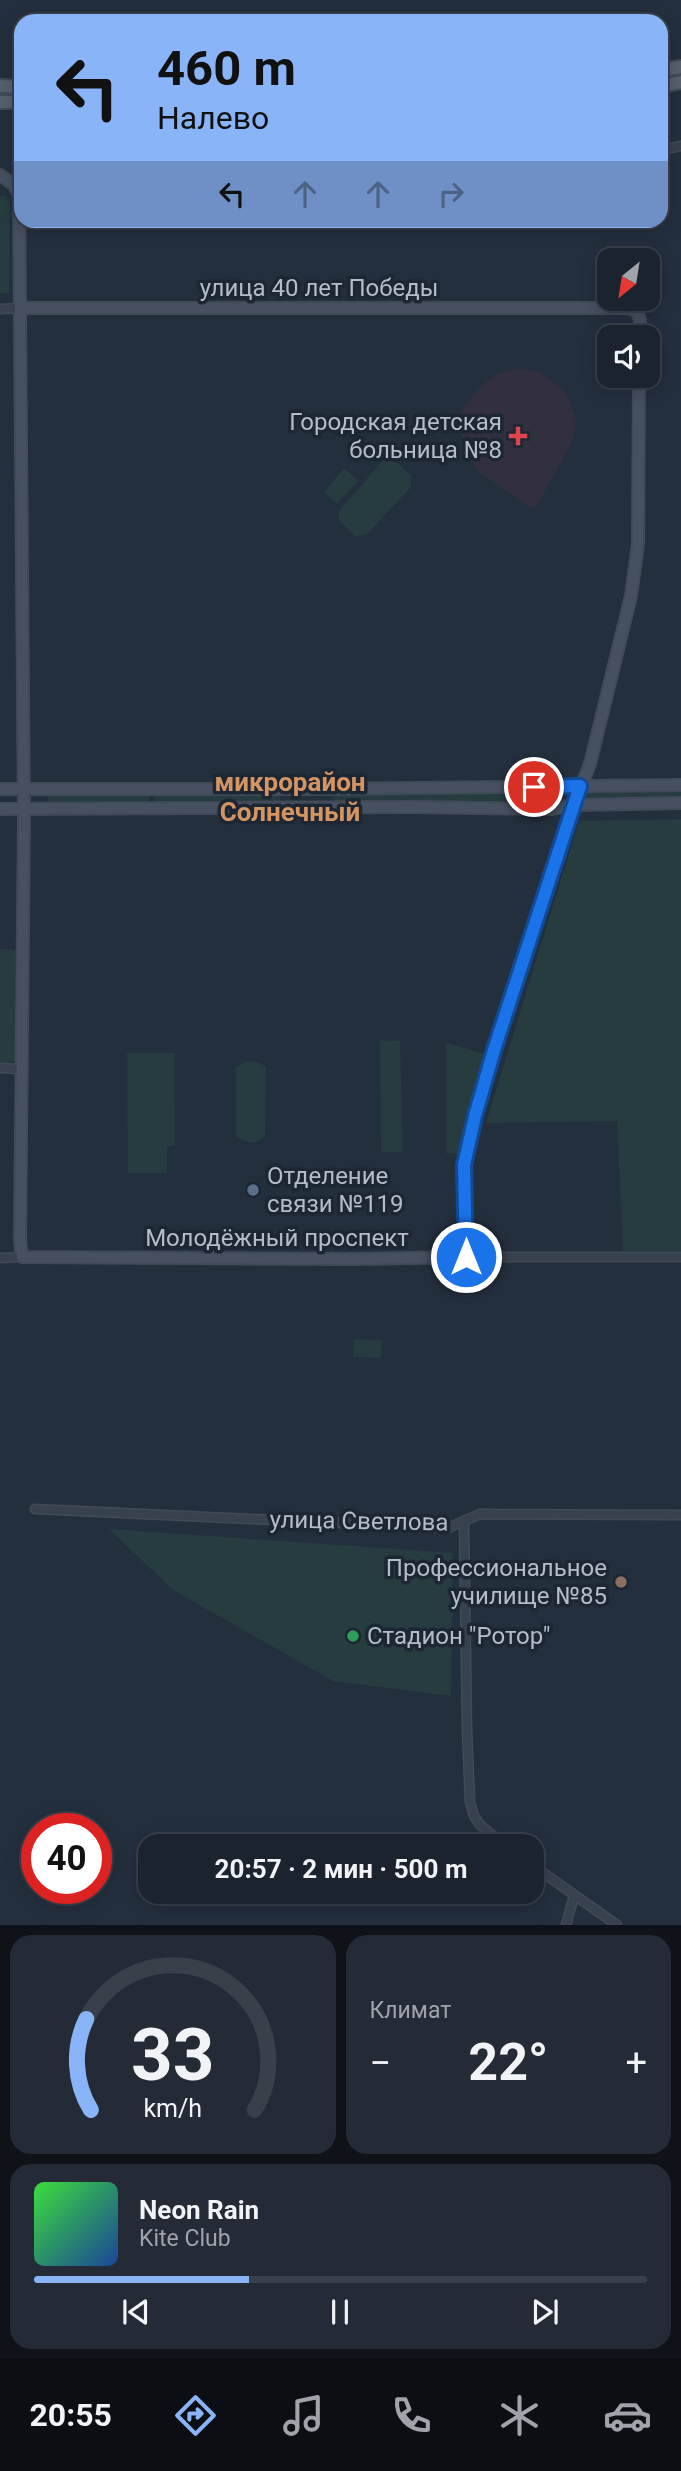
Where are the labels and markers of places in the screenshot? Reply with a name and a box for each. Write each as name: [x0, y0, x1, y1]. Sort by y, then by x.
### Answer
place label: Городская детская больница №8: [289, 408, 502, 464]
marker: Городская детская больница №8: [508, 426, 528, 446]
pin: [504, 757, 564, 817]
place label: Отделение связи №119: [267, 1162, 404, 1218]
marker: Отделение связи №119: [245, 1182, 261, 1198]
place label: Профессиональное училище №85: [386, 1554, 607, 1610]
marker: Профессиональное училище №85: [613, 1574, 629, 1590]
place label: Стадион "Ротор": [367, 1622, 551, 1650]
marker: Стадион "Ротор": [345, 1628, 361, 1644]

